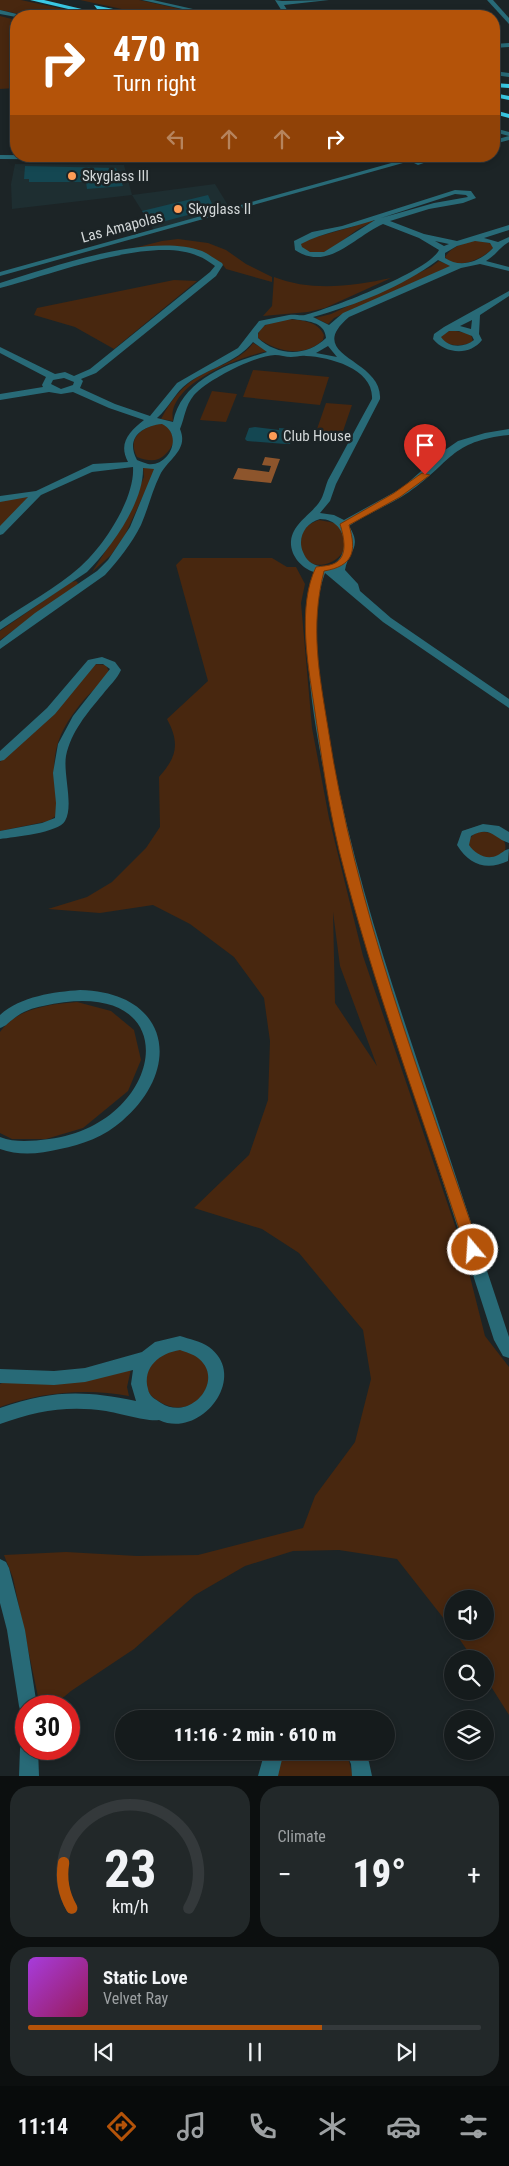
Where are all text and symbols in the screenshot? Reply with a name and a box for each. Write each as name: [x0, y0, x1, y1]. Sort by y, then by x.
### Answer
text: 470 m: [113, 29, 200, 70]
icon: right: [30, 30, 95, 95]
text: Turn right: [113, 71, 196, 96]
icon: left: [162, 125, 190, 153]
icon: ahead: [215, 125, 243, 153]
icon: ahead: [268, 125, 296, 153]
icon: right: [321, 125, 349, 153]
place label: Skyglass III: [82, 167, 149, 185]
marker: Skyglass III: [66, 170, 78, 182]
place label: Skyglass II: [188, 200, 251, 218]
marker: Skyglass II: [172, 203, 184, 215]
street label: Las Amapolas: [79, 207, 165, 247]
pin: [404, 424, 446, 475]
place label: Club House: [283, 427, 351, 445]
marker: Club House: [267, 430, 279, 442]
icon: arrive: [411, 431, 439, 459]
position arrow: [446, 1223, 498, 1275]
map controls: [444, 1590, 494, 1760]
button: sound: [444, 1590, 494, 1640]
button: search: [444, 1650, 494, 1700]
speed limit sign: 30: [15, 1695, 80, 1760]
button: layers: [444, 1710, 494, 1760]
text: 11:16 · 2 min · 610 m: [174, 1723, 336, 1746]
text: Climate: [278, 1827, 326, 1846]
text: 23: [103, 1839, 156, 1900]
text: 19°: [353, 1852, 406, 1896]
text: −: [278, 1858, 292, 1891]
text: +: [467, 1858, 481, 1891]
text: km/h: [111, 1896, 148, 1917]
text: Static Love: [103, 1966, 188, 1989]
text: Velvet Ray: [103, 1989, 168, 2008]
icon: previous: [90, 2038, 118, 2066]
icon: pause: [241, 2038, 269, 2066]
icon: next: [392, 2038, 420, 2066]
icon: directions: [104, 2109, 139, 2144]
icon: music: [174, 2109, 209, 2144]
icon: phone: [245, 2109, 280, 2144]
icon: climate: [315, 2109, 350, 2144]
icon: car: [386, 2109, 421, 2144]
icon: filters: [456, 2109, 491, 2144]
text: 11:14: [18, 2114, 68, 2139]

